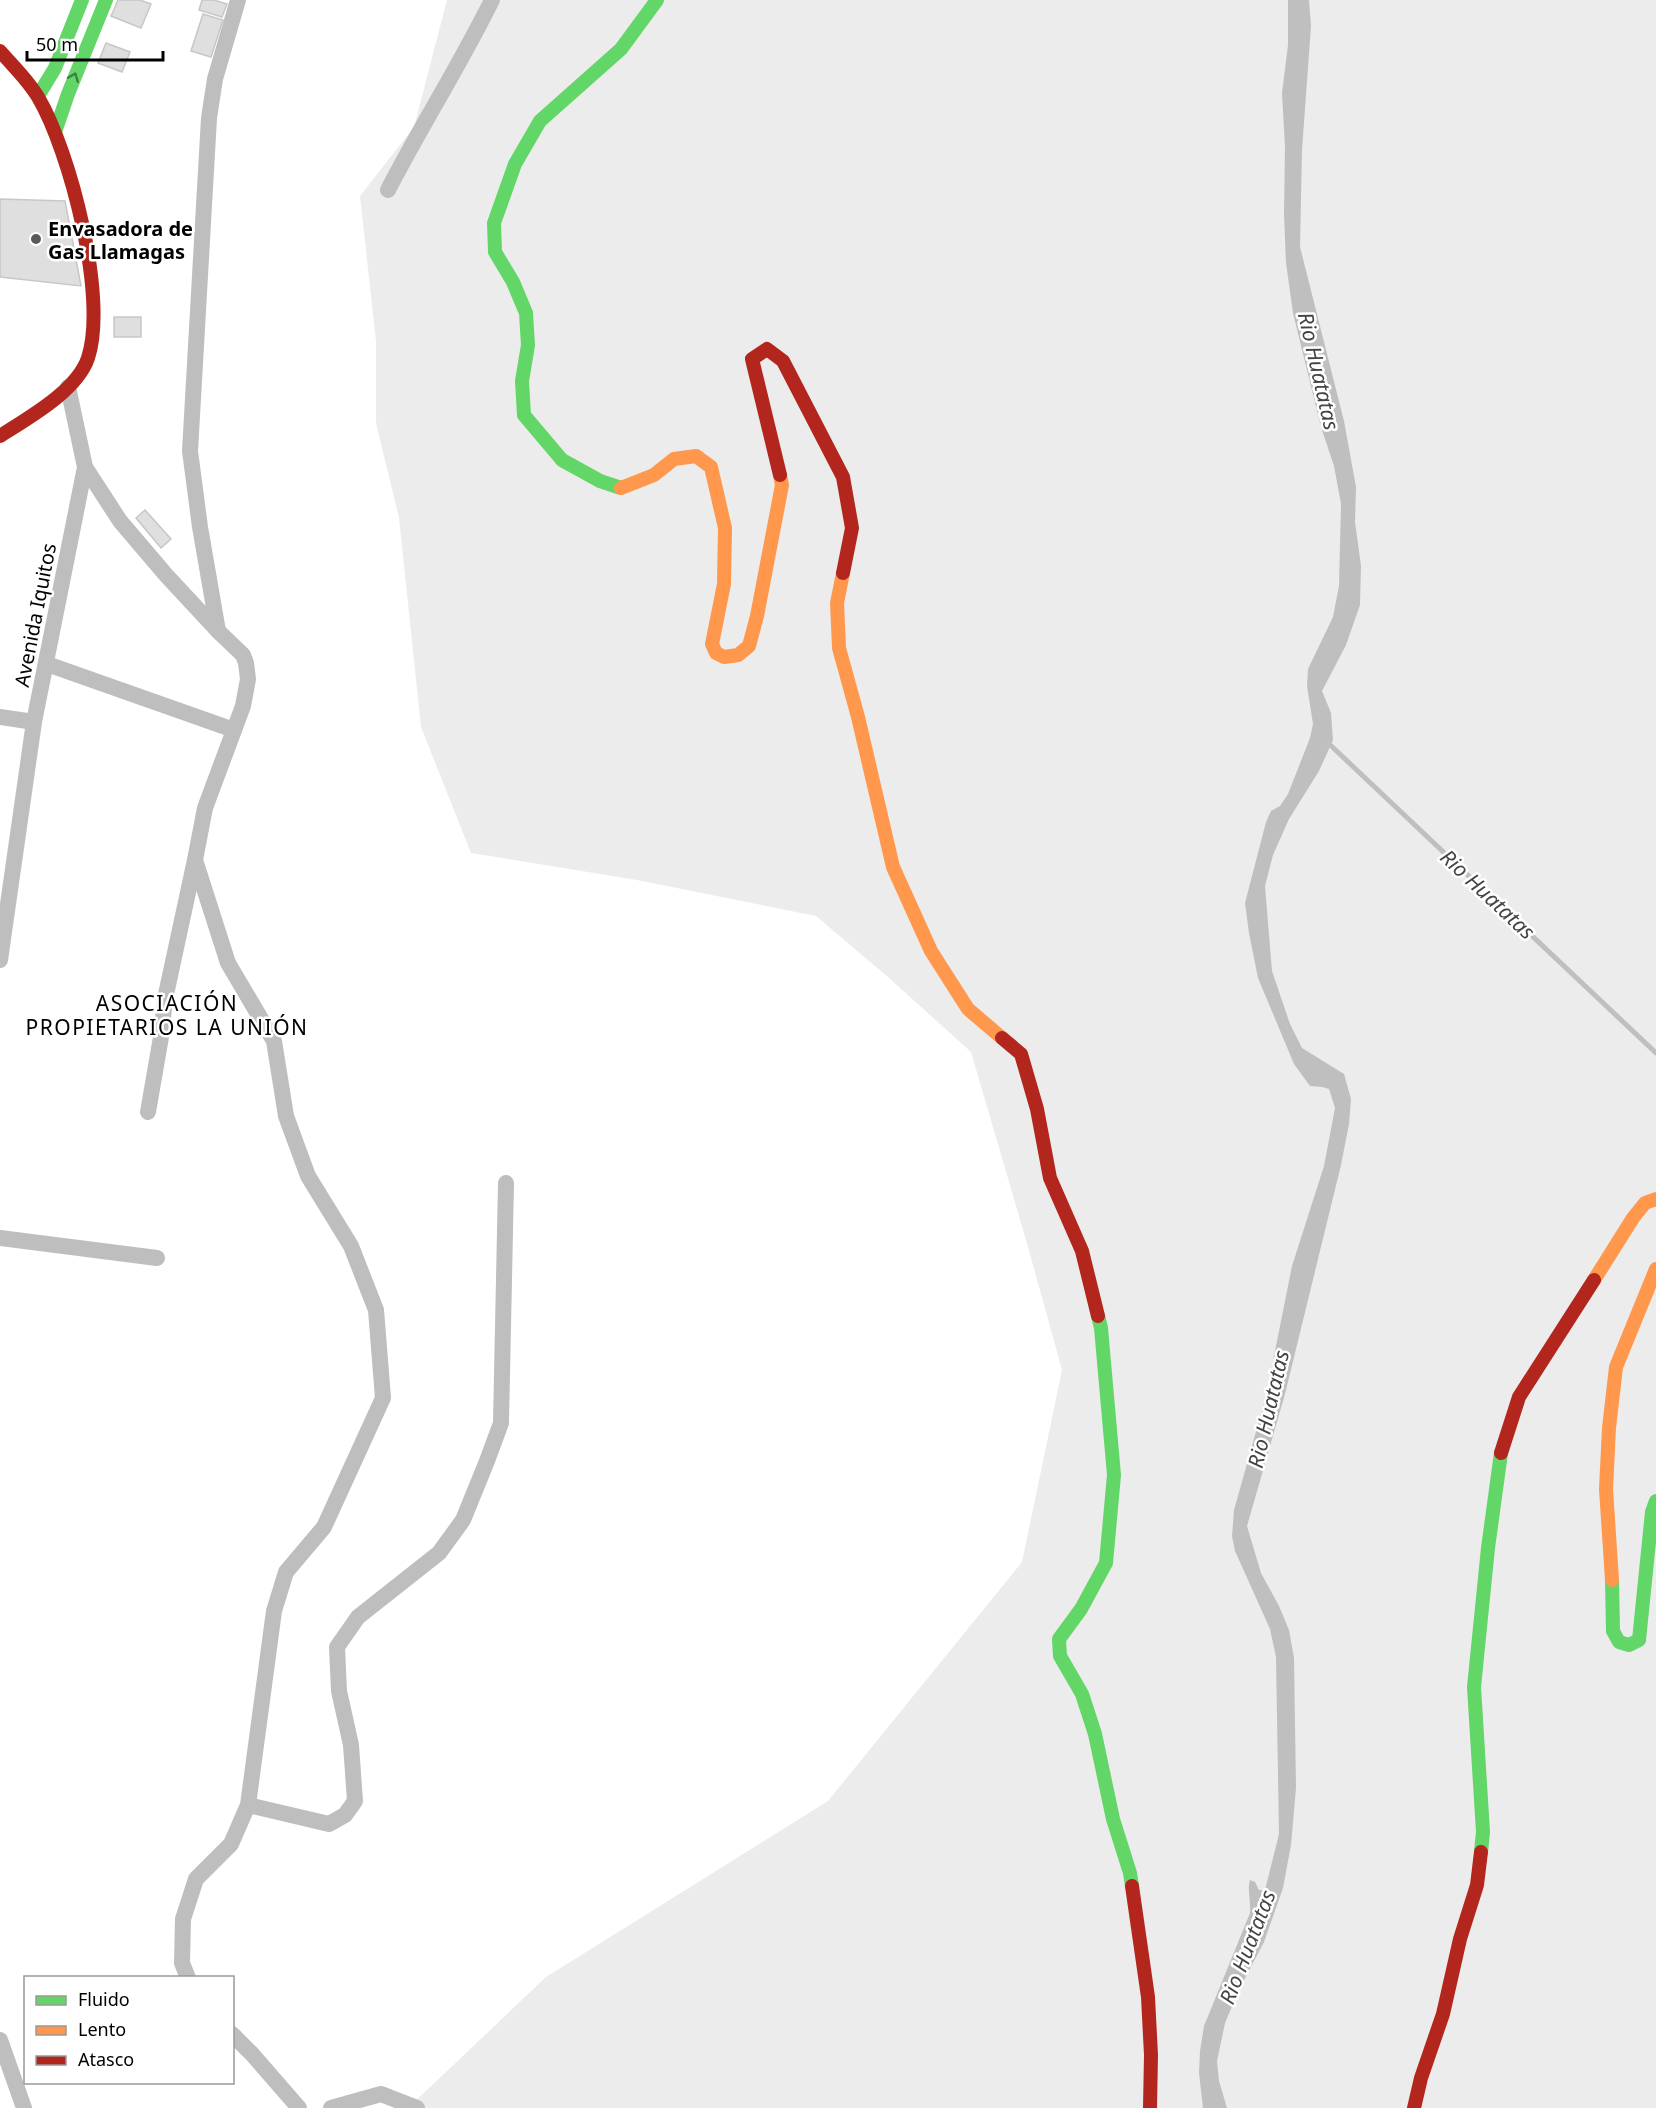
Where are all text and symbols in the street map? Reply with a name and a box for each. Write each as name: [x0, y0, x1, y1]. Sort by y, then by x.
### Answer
scale bar: [27, 24, 164, 62]
text: 50 m: [36, 32, 78, 56]
one-way arrow: [67, 72, 79, 83]
place label: Envasadora de Gas Llamagas: [48, 215, 193, 265]
marker: Envasadora de Gas Llamagas: [29, 232, 43, 246]
water label: Rio Huatatas: [1292, 309, 1346, 433]
street label: Avenida Iquitos: [8, 541, 62, 689]
water label: Rio Huatatas: [1435, 843, 1541, 945]
district label: ASOCIACIÓN PROPIETARIOS LA UNIÓN: [25, 989, 309, 1041]
water label: Rio Huatatas: [1241, 1347, 1295, 1471]
water label: Rio Huatatas: [1212, 1886, 1282, 2008]
legend: [24, 1976, 234, 2084]
text: Fluido: [78, 1987, 130, 2011]
text: Lento: [78, 2017, 126, 2041]
text: Atasco: [78, 2047, 134, 2071]

